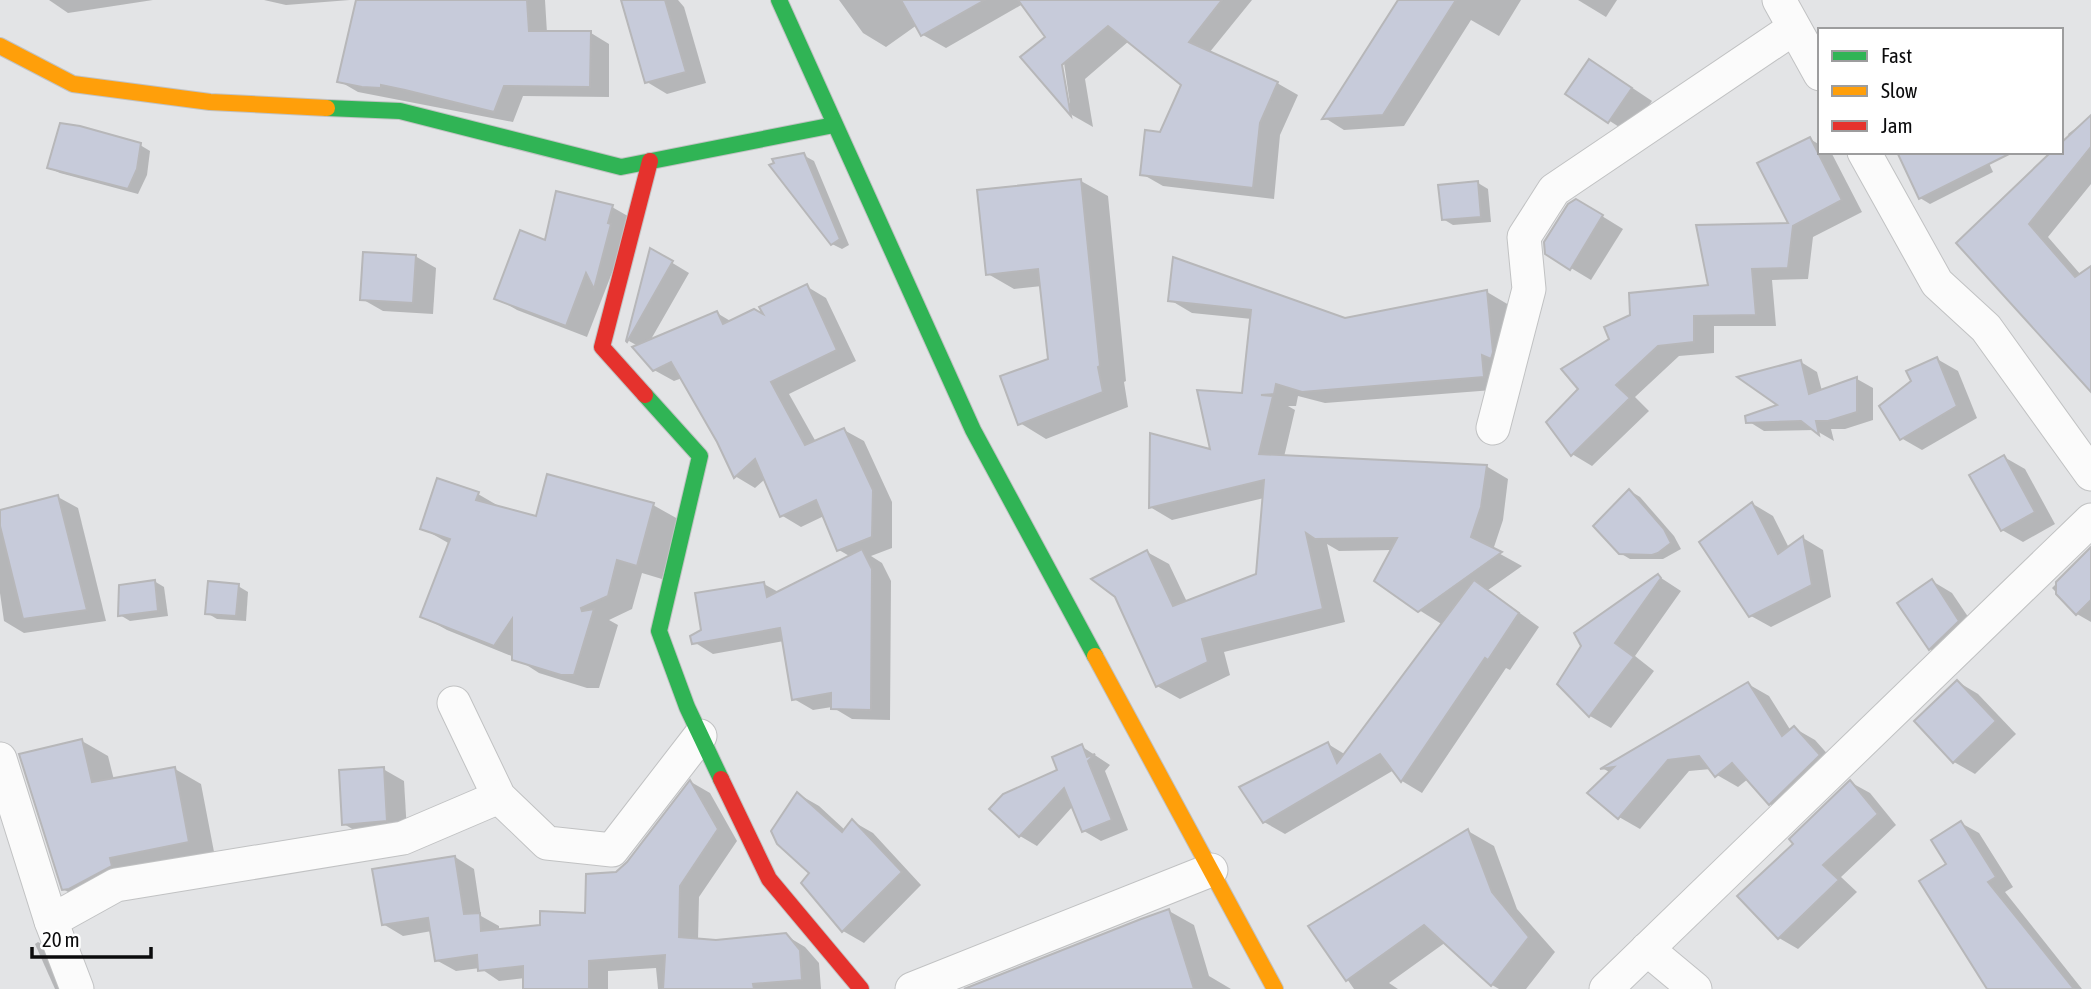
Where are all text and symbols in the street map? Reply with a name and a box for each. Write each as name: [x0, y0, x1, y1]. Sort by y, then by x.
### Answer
legend: [1818, 28, 2063, 154]
text: Fast: [1881, 43, 1912, 67]
text: Slow: [1881, 78, 1918, 102]
text: Jam: [1881, 113, 1913, 137]
scale bar: [32, 916, 150, 960]
text: 20 m: [42, 927, 80, 951]

